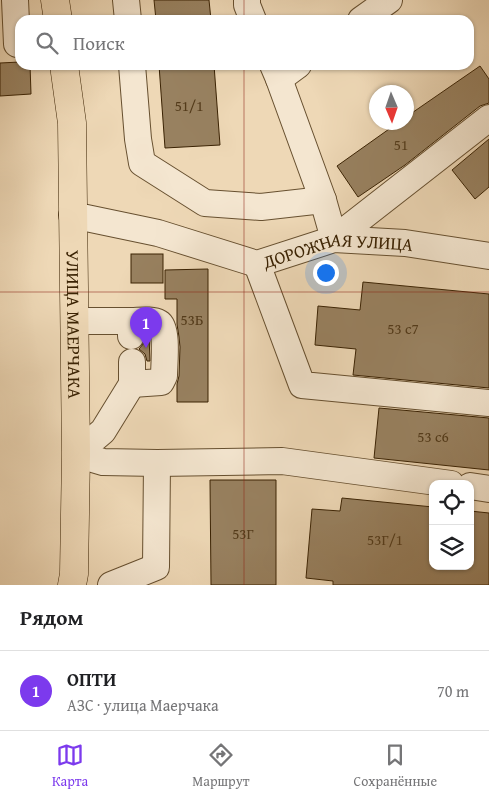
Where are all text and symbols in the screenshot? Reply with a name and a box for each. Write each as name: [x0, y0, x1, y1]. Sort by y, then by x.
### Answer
search box: [15, 15, 474, 70]
icon: search: [33, 29, 61, 57]
text: Поиск: [73, 29, 125, 57]
north arrow: [369, 85, 414, 130]
house number: 51/1: [175, 95, 203, 116]
house number: 51: [394, 134, 408, 155]
street label: ДОРОЖНАЯ УЛИЦА: [258, 225, 415, 275]
street label: УЛИЦА МАЕРЧАКА: [60, 250, 89, 399]
your location: [313, 260, 339, 286]
pin: 1: [130, 307, 162, 348]
house number: 53Б: [181, 309, 203, 330]
house number: 53 с7: [387, 318, 419, 339]
house number: 53 с6: [417, 426, 449, 447]
map controls: [429, 480, 474, 570]
button: locate: [429, 480, 474, 525]
house number: 53Г: [232, 523, 254, 544]
button: layers: [429, 525, 474, 570]
house number: 53Г/1: [367, 529, 403, 550]
text: Рядом: [20, 602, 83, 633]
text: ОПТИ: [67, 665, 116, 693]
text: 1: [32, 679, 40, 703]
text: 70 m: [437, 679, 469, 703]
text: АЗС · улица Маерчака: [67, 693, 219, 717]
tab: Карта: [52, 741, 88, 791]
tab: Маршрут: [192, 741, 250, 791]
tab: Сохранённые: [354, 741, 437, 791]

